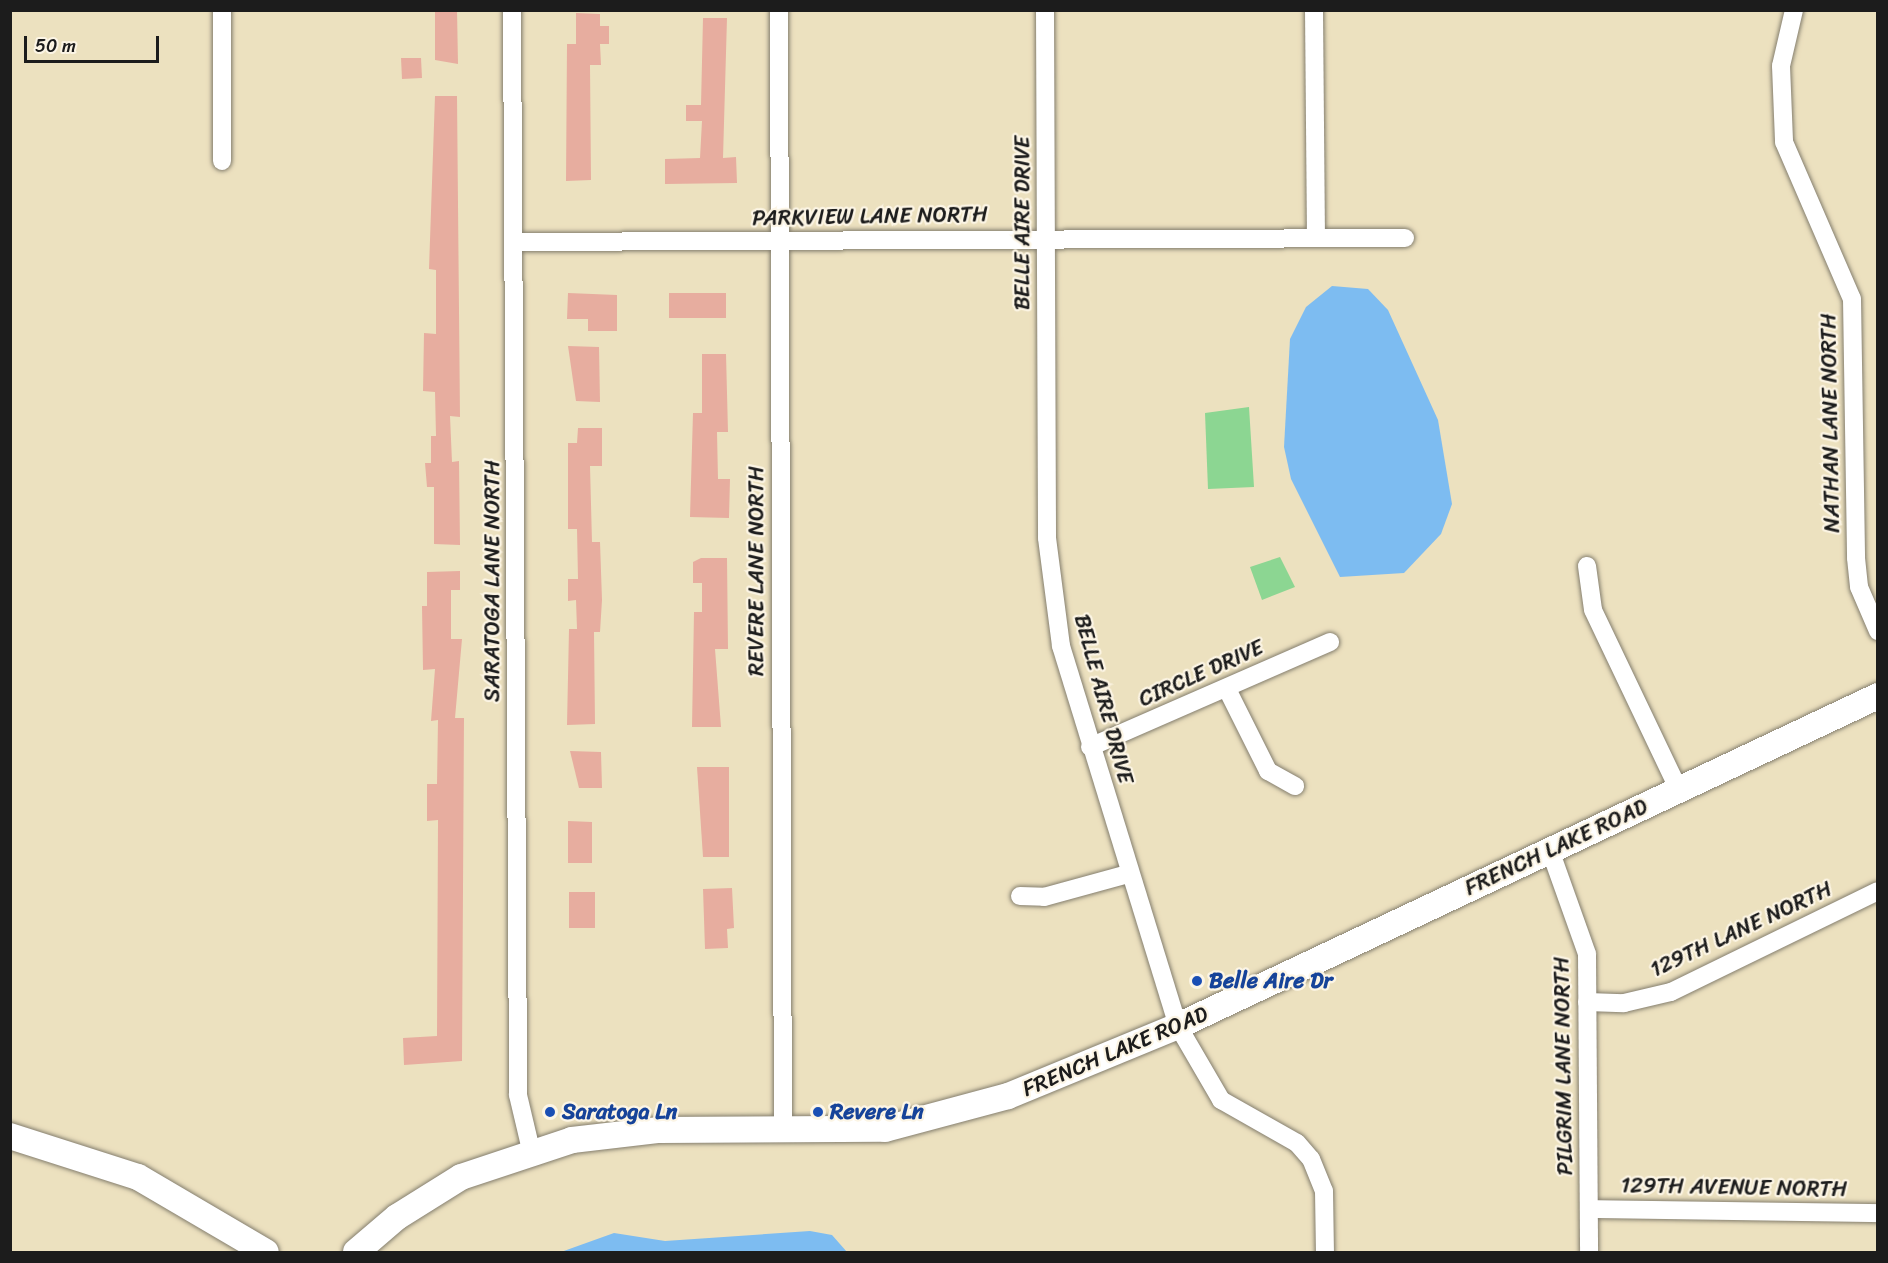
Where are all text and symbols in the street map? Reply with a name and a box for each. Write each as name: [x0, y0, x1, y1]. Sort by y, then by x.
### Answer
scale bar: [27, 24, 162, 62]
text: 50 m: [35, 30, 76, 62]
street label: BELLE AIRE DRIVE: [1009, 135, 1035, 311]
street label: PARKVIEW LANE NORTH: [752, 201, 988, 231]
street label: NATHAN LANE NORTH: [1815, 313, 1845, 533]
street label: SARATOGA LANE NORTH: [479, 460, 505, 702]
street label: REVERE LANE NORTH: [743, 466, 769, 676]
street label: BELLE AIRE DRIVE: [1068, 610, 1140, 788]
street label: CIRCLE DRIVE: [1133, 633, 1269, 713]
street label: FRENCH LAKE ROAD: [1460, 793, 1652, 901]
street label: 129TH LANE NORTH: [1646, 876, 1836, 982]
street label: PILGRIM LANE NORTH: [1548, 957, 1578, 1175]
place label: Belle Aire Dr: [1209, 968, 1332, 994]
marker: Belle Aire Dr: [1190, 974, 1204, 988]
street label: FRENCH LAKE ROAD: [1018, 1000, 1212, 1102]
place label: Saratoga Ln: [562, 1099, 677, 1125]
place label: Revere Ln: [830, 1099, 924, 1125]
marker: Saratoga Ln: [543, 1105, 557, 1119]
marker: Revere Ln: [811, 1105, 825, 1119]
street label: 129TH AVENUE NORTH: [1621, 1172, 1847, 1202]

